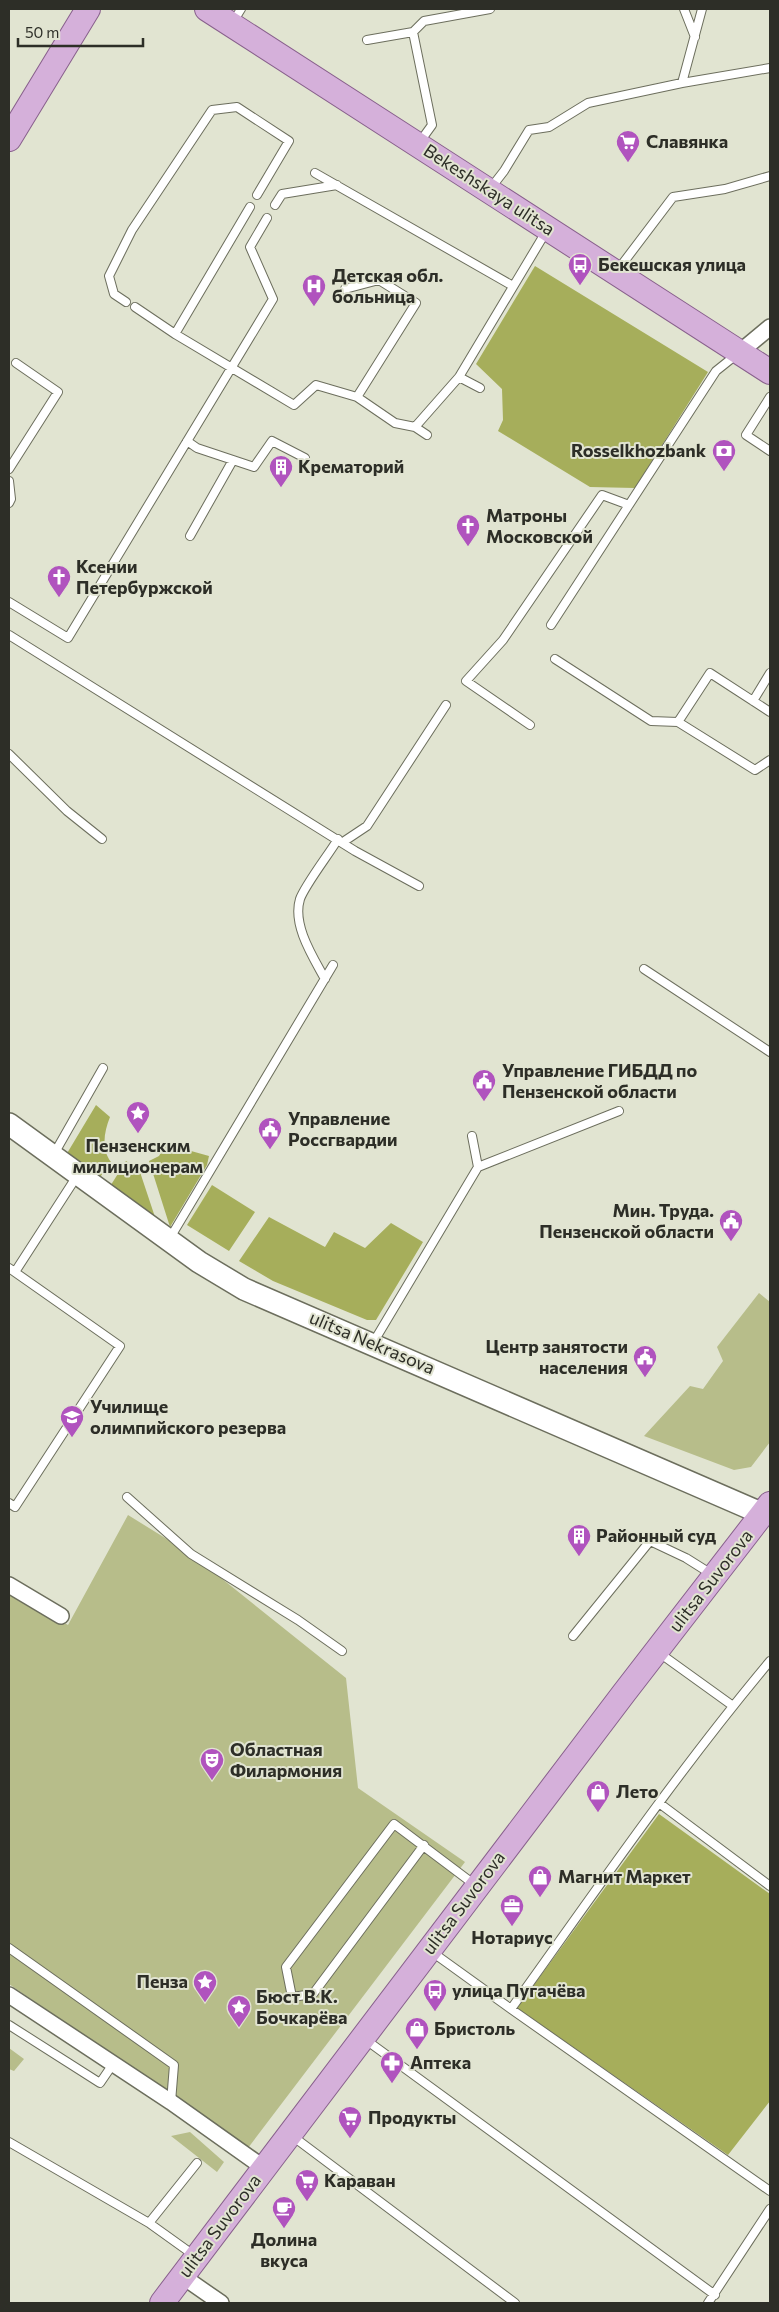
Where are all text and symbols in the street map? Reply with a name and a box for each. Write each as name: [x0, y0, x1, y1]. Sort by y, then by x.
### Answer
scale bar: [18, 15, 142, 47]
text: 50 m: [25, 23, 59, 41]
supermarket icon: Славянка: [615, 129, 641, 163]
place label: Славянка: [646, 130, 728, 152]
street label: Bekeshskaya ulitsa: [420, 139, 559, 240]
bus stop icon: Бекешская улица: [567, 252, 593, 286]
place label: Бекешская улица: [598, 253, 746, 275]
place label: Детская обл. больница: [332, 264, 444, 307]
hospital icon: Детская обл. больница: [301, 273, 327, 307]
bank icon: Rosselkhozbank: [711, 438, 737, 472]
place label: Rosselkhozbank: [571, 439, 707, 461]
building icon: Крематорий: [268, 454, 294, 488]
place label: Крематорий: [298, 455, 404, 477]
place label: Матроны Московской: [486, 504, 593, 547]
church icon: Матроны Московской: [455, 513, 481, 547]
place label: Ксении Петербуржской: [76, 555, 213, 598]
church icon: Ксении Петербуржской: [46, 564, 72, 598]
place label: Управление ГИБДД по Пензенской области: [502, 1059, 698, 1102]
public building icon: Управление ГИБДД по Пензенской области: [471, 1068, 497, 1102]
place icon: Пензенским милиционерам: [125, 1100, 151, 1134]
place label: Управление Россгвардии: [288, 1107, 397, 1150]
public building icon: Управление Россгвардии: [257, 1116, 283, 1150]
place label: Пензенским милиционерам: [73, 1134, 203, 1177]
place label: Мин. Труда. Пензенской области: [539, 1199, 714, 1242]
public building icon: Мин. Труда. Пензенской области: [718, 1208, 744, 1242]
street label: ulitsa Nekrasova: [306, 1306, 438, 1378]
place label: Центр занятости населения: [486, 1335, 628, 1378]
public building icon: Центр занятости населения: [632, 1344, 658, 1378]
place label: Училище олимпийского резерва: [90, 1395, 286, 1438]
school or university icon: Училище олимпийского резерва: [59, 1404, 85, 1438]
building icon: Районный суд: [566, 1523, 592, 1557]
place label: Районный суд: [596, 1524, 716, 1546]
street label: ulitsa Suvorova: [663, 1525, 757, 1636]
place label: Областная Филармония: [230, 1738, 342, 1781]
theatre icon: Областная Филармония: [199, 1747, 225, 1781]
shop icon: Лето: [585, 1779, 611, 1813]
place label: Лето: [616, 1780, 659, 1802]
street label: ulitsa Suvorova: [417, 1846, 509, 1958]
shop icon: Магнит Маркет: [527, 1864, 553, 1898]
place label: Магнит Маркет: [558, 1865, 691, 1887]
office icon: Нотариус: [499, 1893, 525, 1927]
place label: Нотариус: [471, 1926, 553, 1948]
place icon: Пенза: [192, 1969, 218, 2003]
place label: Пенза: [136, 1970, 188, 1992]
bus stop icon: улица Пугачёва: [422, 1978, 448, 2012]
place label: улица Пугачёва: [452, 1979, 585, 2001]
place label: Бюст В.К. Бочкарёва: [256, 1985, 347, 2028]
place icon: Бюст В.К. Бочкарёва: [226, 1994, 252, 2028]
shop icon: Бристоль: [404, 2016, 430, 2050]
place label: Бристоль: [434, 2017, 516, 2039]
pharmacy icon: Аптека: [379, 2050, 405, 2084]
place label: Аптека: [410, 2051, 471, 2073]
supermarket icon: Продукты: [337, 2105, 363, 2139]
place label: Продукты: [368, 2106, 456, 2128]
supermarket icon: Караван: [294, 2168, 320, 2202]
street label: ulitsa Suvorova: [173, 2169, 265, 2281]
place label: Караван: [324, 2169, 396, 2191]
cafe icon: Долина вкуса: [271, 2195, 297, 2229]
place label: Долина вкуса: [251, 2228, 317, 2271]

